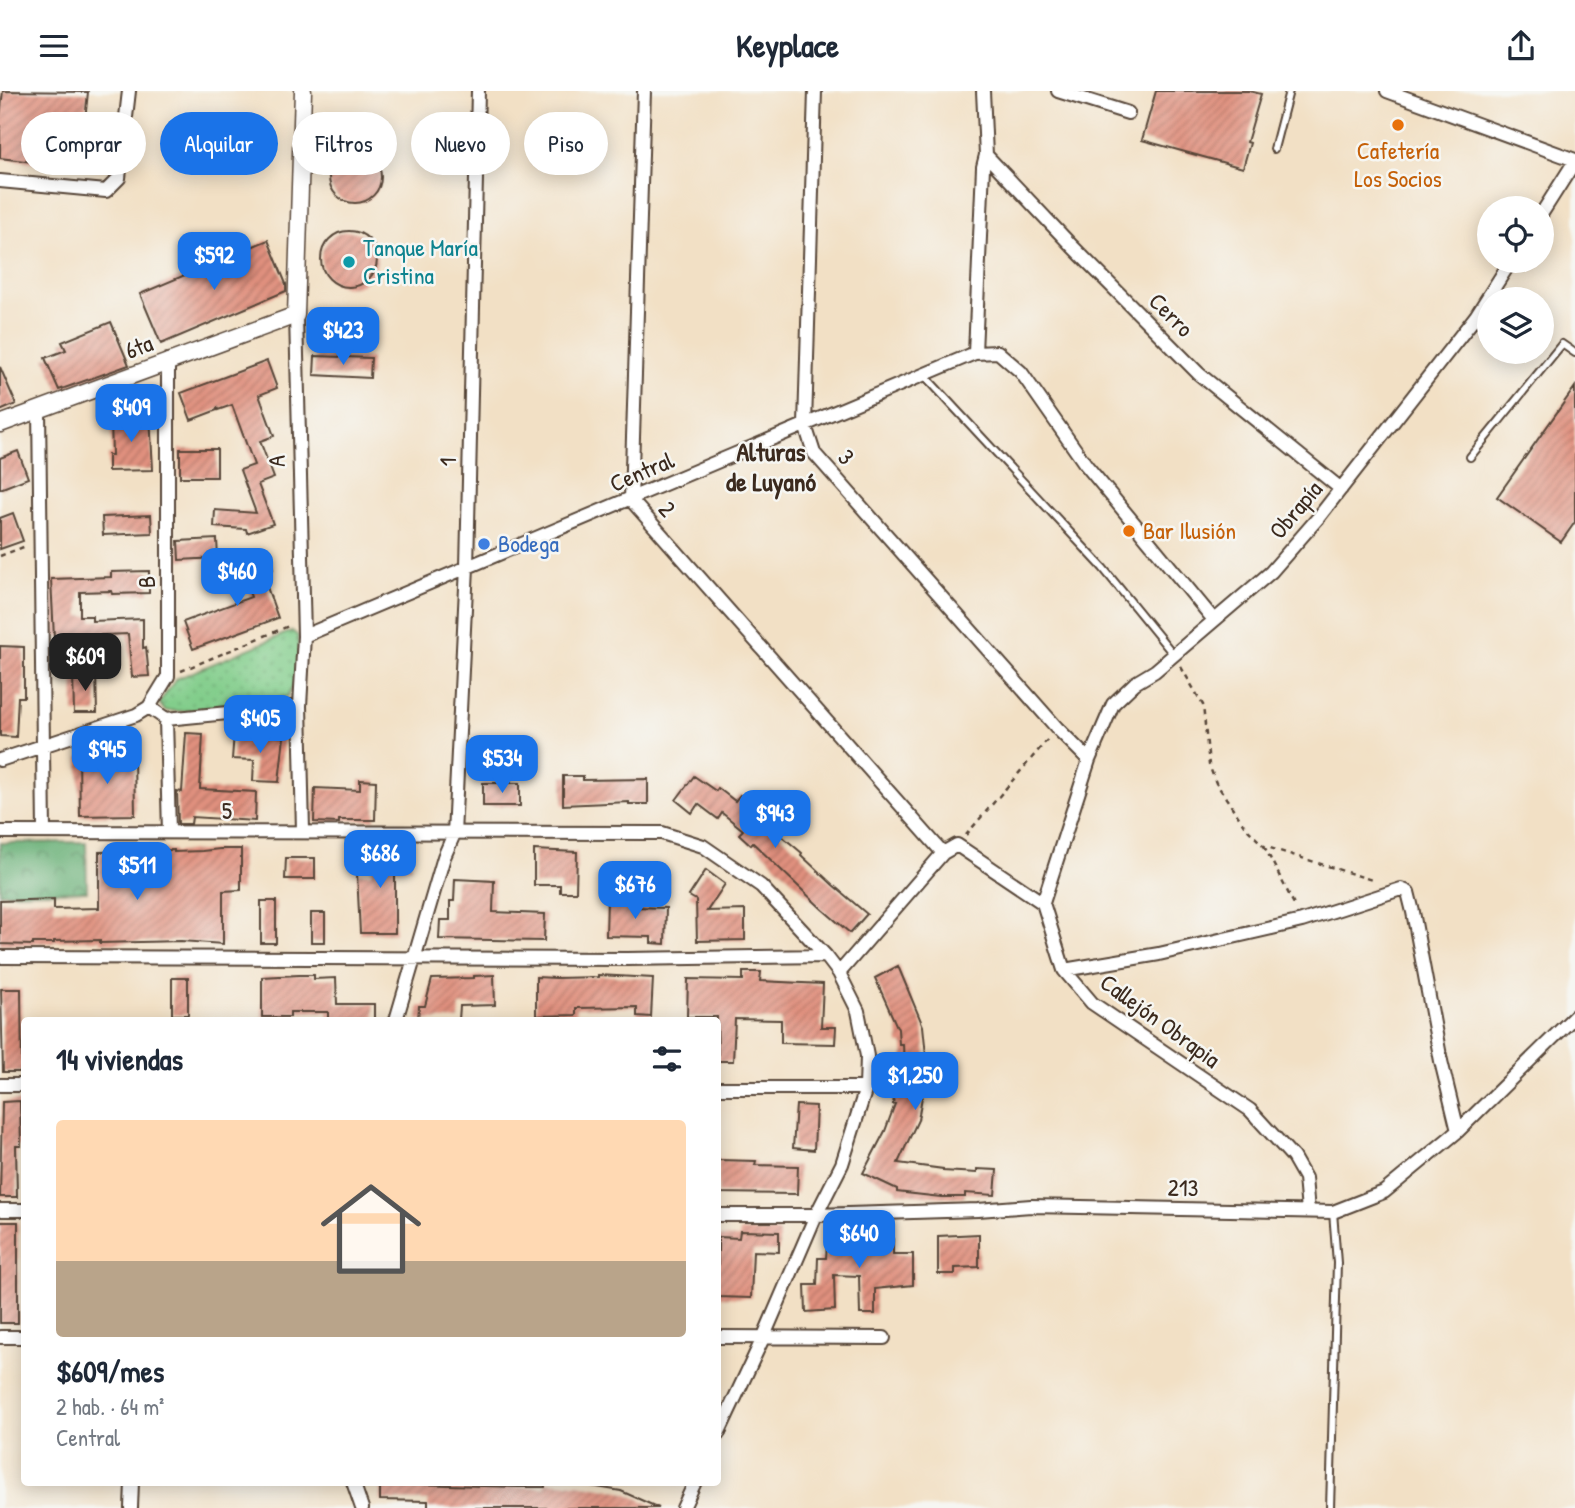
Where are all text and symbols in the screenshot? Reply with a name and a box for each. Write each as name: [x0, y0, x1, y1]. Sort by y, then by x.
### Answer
text: Keyplace: [736, 24, 839, 67]
icon: menu: [35, 27, 73, 65]
icon: share: [1502, 27, 1540, 65]
chip: Comprar: [21, 112, 146, 175]
chip: Alquilar: [160, 112, 278, 175]
chip: Filtros: [292, 112, 397, 175]
chip: Nuevo: [411, 112, 510, 175]
chip: Piso: [524, 112, 608, 175]
marker: Cafetería Los Socios: [1390, 117, 1406, 133]
place label: Cafetería Los Socios: [1354, 134, 1442, 194]
map controls: [1477, 196, 1554, 364]
button: locate: [1477, 196, 1554, 273]
place label: Tanque María Cristina: [363, 231, 478, 291]
pin: $592: [173, 233, 255, 292]
text: $592: [194, 239, 234, 270]
marker: Tanque María Cristina: [341, 254, 357, 270]
street label: Cerro: [1142, 285, 1201, 344]
button: layers: [1477, 287, 1554, 364]
pin: $423: [302, 307, 384, 367]
text: $423: [322, 314, 364, 345]
street label: 6ta: [120, 326, 157, 366]
pin: $409: [90, 385, 172, 444]
text: $409: [111, 391, 151, 422]
district label: Alturas de Luyanó: [726, 434, 816, 500]
street label: 3: [831, 442, 862, 471]
street label: Central: [605, 443, 679, 499]
street label: A: [260, 455, 292, 467]
street label: 1: [431, 457, 463, 467]
street label: Obrapía: [1261, 473, 1329, 545]
street label: 2: [652, 494, 684, 523]
place label: Bar Ilusión: [1143, 514, 1236, 546]
marker: Bar Ilusión: [1121, 523, 1137, 539]
place label: Bodega: [498, 527, 559, 559]
marker: Bodega: [476, 536, 492, 552]
pin: $460: [196, 549, 278, 608]
text: $460: [217, 555, 257, 586]
street label: B: [130, 576, 162, 588]
pin: $609: [44, 633, 126, 693]
text: $609: [65, 640, 105, 671]
pin: $405: [219, 695, 301, 755]
text: $405: [240, 702, 280, 733]
pin: $945: [66, 727, 148, 786]
text: $945: [88, 733, 126, 764]
pin: $534: [461, 735, 543, 795]
text: $534: [482, 742, 522, 773]
pin: $943: [734, 791, 816, 850]
street label: 5: [222, 794, 232, 826]
text: $943: [755, 797, 795, 828]
pin: $686: [339, 831, 421, 890]
text: $686: [360, 837, 400, 868]
pin: $511: [96, 843, 178, 902]
text: $511: [118, 849, 156, 880]
pin: $676: [594, 861, 676, 921]
text: $676: [614, 868, 656, 899]
street label: Callejón Obrapia: [1094, 966, 1227, 1075]
text: 14 viviendas: [56, 1039, 183, 1079]
icon: filters: [648, 1040, 686, 1078]
pin: $1,250: [858, 1053, 972, 1112]
text: $1,250: [887, 1059, 943, 1090]
icon: home: [308, 1166, 434, 1292]
street label: 213: [1167, 1171, 1199, 1203]
pin: $640: [818, 1211, 900, 1270]
text: $640: [839, 1217, 879, 1248]
text: $609/mes: [56, 1351, 164, 1391]
text: 2 hab. · 64 m²: [56, 1391, 164, 1422]
text: Central: [56, 1422, 120, 1453]

